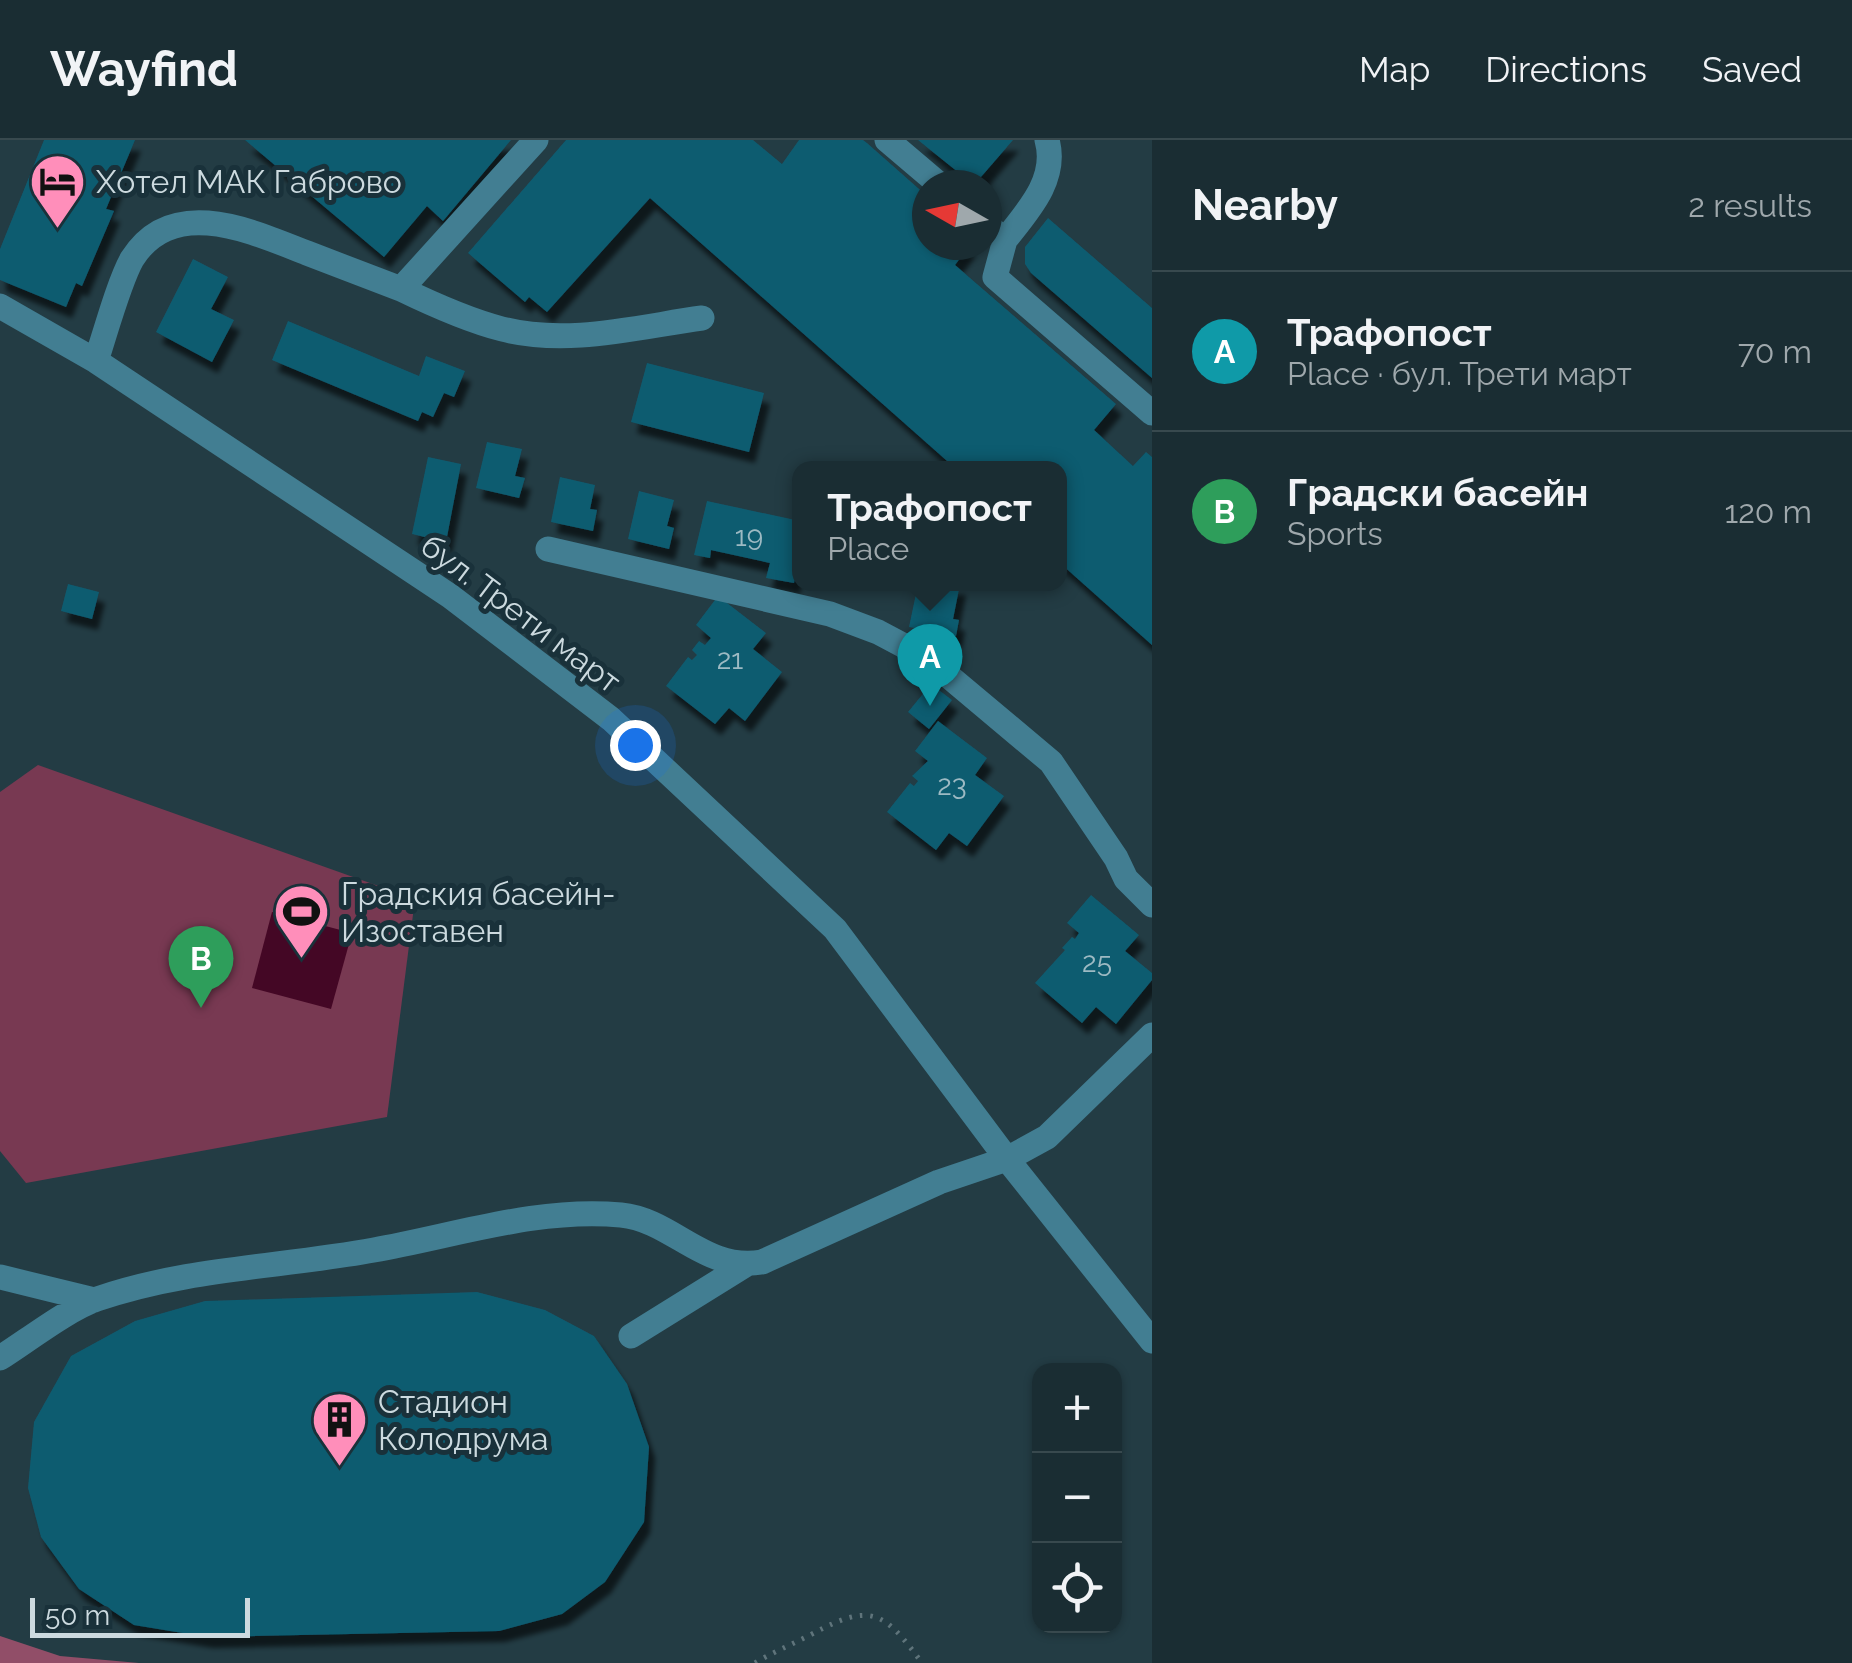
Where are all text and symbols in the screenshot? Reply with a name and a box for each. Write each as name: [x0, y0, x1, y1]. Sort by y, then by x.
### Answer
text: Wayfind: [50, 41, 238, 97]
text: Map: [1359, 49, 1430, 90]
text: Directions: [1485, 49, 1647, 90]
text: Saved: [1702, 49, 1802, 90]
hotel icon: Хотел МАК Габрово: [27, 151, 87, 230]
place label: Хотел МАК Габрово: [96, 163, 402, 200]
north arrow: [912, 170, 1002, 260]
text: Nearby: [1192, 181, 1338, 230]
text: 2 results: [1688, 187, 1812, 224]
text: Трафопост: [1287, 310, 1492, 355]
text: A: [1214, 333, 1235, 370]
text: 70 m: [1738, 333, 1812, 370]
text: Place · бул. Трети март: [1287, 355, 1632, 392]
popup: [792, 461, 1067, 591]
text: Градски басейн: [1287, 470, 1588, 515]
text: Трафопост: [827, 485, 1032, 530]
text: B: [1214, 493, 1235, 530]
text: 120 m: [1724, 493, 1812, 530]
text: Sports: [1287, 515, 1383, 552]
house number: 19: [735, 520, 763, 553]
street label: бул. Трети март: [414, 526, 628, 700]
text: Place: [827, 530, 909, 567]
pin: A: [898, 624, 962, 706]
house number: 21: [717, 643, 743, 676]
your location: [610, 720, 661, 771]
house number: 23: [937, 769, 967, 802]
place label: Градския басейн- Изоставен: [341, 875, 615, 949]
sports icon: Градския басейн- Изоставен: [272, 881, 332, 960]
pin: B: [168, 926, 234, 1008]
house number: 25: [1082, 946, 1112, 979]
map controls: [1032, 1363, 1122, 1633]
button: +: [1032, 1363, 1122, 1453]
place label: Стадион Колодрума: [378, 1383, 549, 1457]
building icon: Стадион Колодрума: [309, 1389, 369, 1468]
button: −: [1032, 1453, 1122, 1543]
button: locate: [1032, 1543, 1122, 1633]
scale bar: [30, 1593, 250, 1638]
text: 50 m: [45, 1599, 110, 1632]

